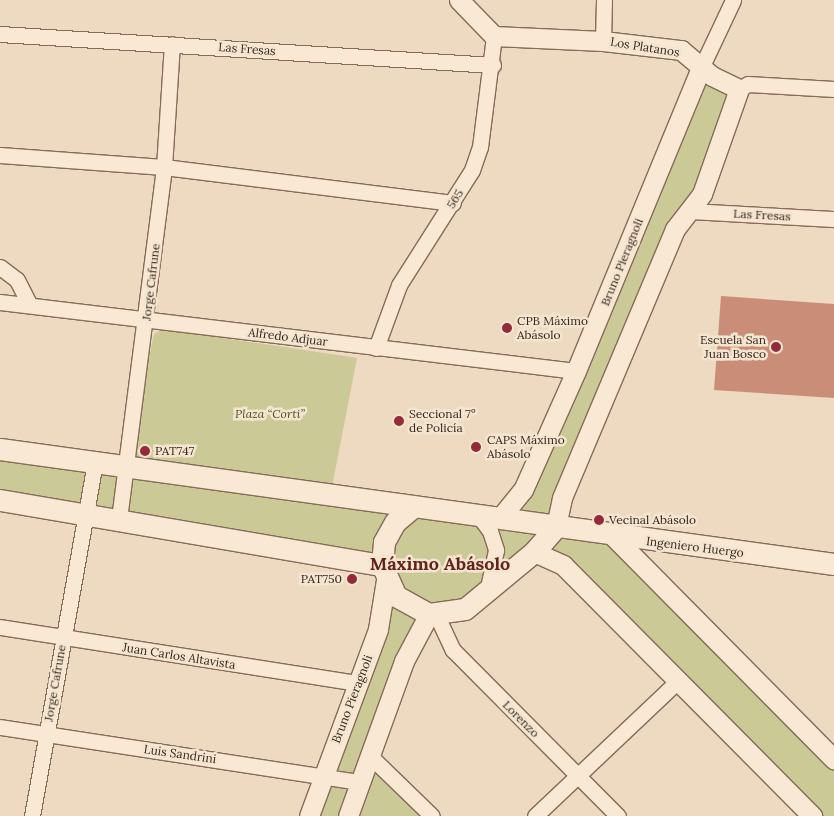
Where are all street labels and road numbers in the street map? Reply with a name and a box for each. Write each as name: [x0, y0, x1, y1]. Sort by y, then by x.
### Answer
street label: Los Platanos: [609, 34, 681, 60]
street label: Las Fresas: [218, 40, 276, 58]
street label: 565: [444, 187, 466, 211]
street label: Las Fresas: [733, 206, 791, 224]
street label: Bruno Pieragnoli: [598, 216, 646, 308]
street label: Jorge Cafrune: [139, 243, 163, 321]
street label: Alfredo Adjuar: [247, 325, 329, 349]
street label: Ingeniero Huergo: [645, 534, 745, 560]
street label: Juan Carlos Altavista: [121, 640, 237, 672]
street label: Jorge Cafrune: [41, 644, 69, 722]
street label: Bruno Pieragnoli: [329, 653, 375, 745]
street label: Lorenzo: [500, 698, 542, 740]
street label: Luis Sandrini: [143, 742, 217, 766]

